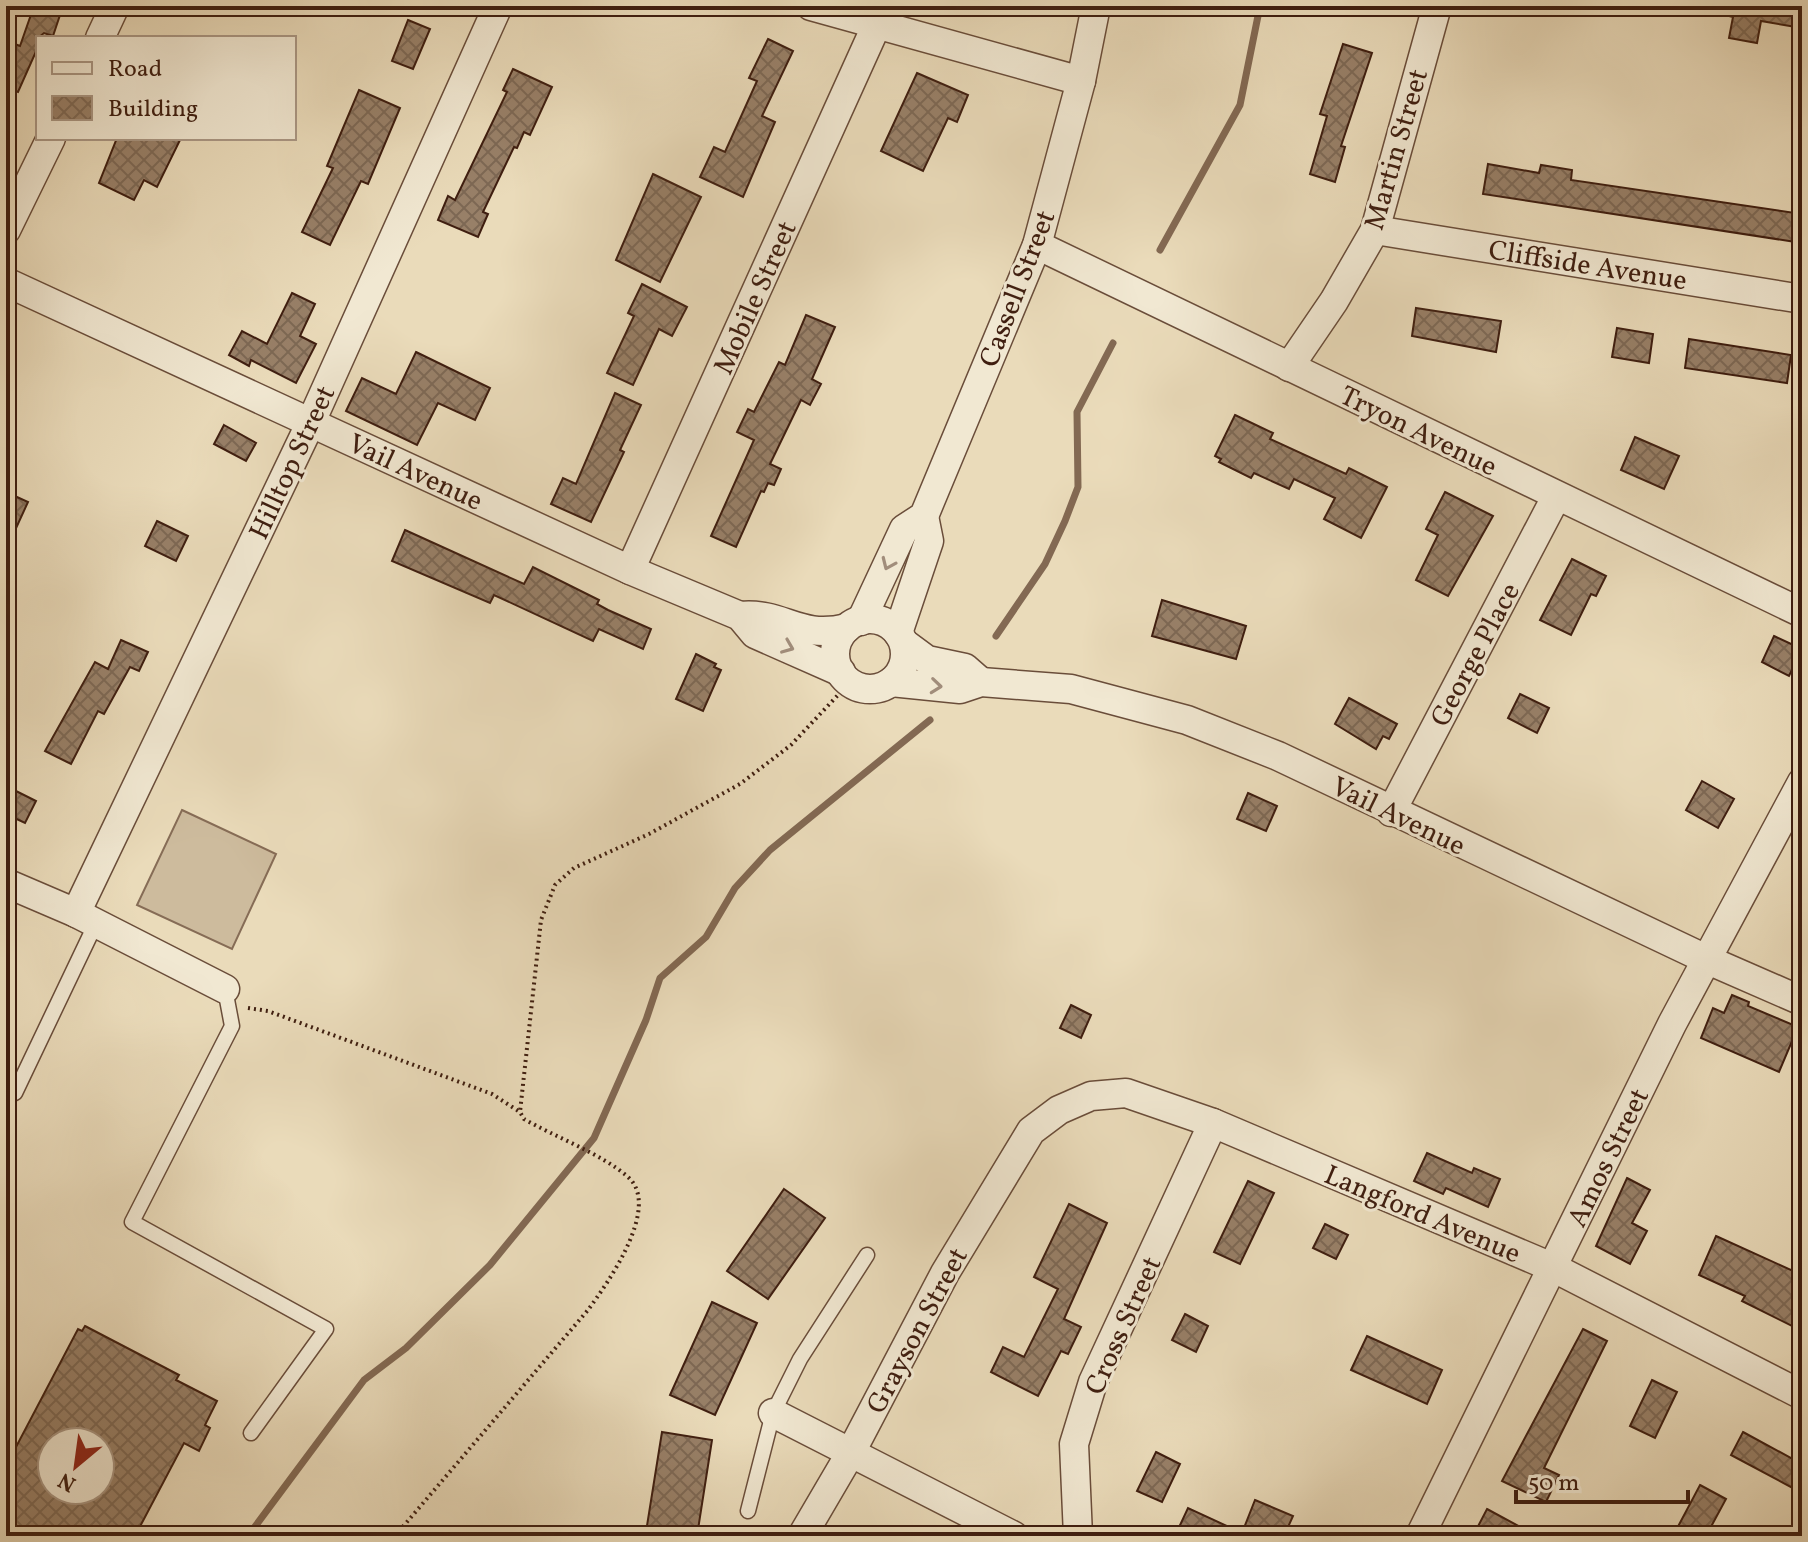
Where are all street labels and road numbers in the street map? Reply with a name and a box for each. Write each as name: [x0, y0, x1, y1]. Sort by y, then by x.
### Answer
street label: Martin Street: [1356, 65, 1439, 235]
street label: Cassell Street: [971, 205, 1066, 373]
street label: Mobile Street: [705, 215, 808, 381]
street label: Cliffside Avenue: [1486, 232, 1690, 301]
street label: Tryon Avenue: [1333, 377, 1503, 487]
street label: Hilltop Street: [241, 380, 346, 546]
street label: Vail Avenue: [341, 425, 489, 521]
street label: George Place: [1422, 576, 1530, 734]
street label: Vail Avenue: [1324, 768, 1471, 866]
street label: Amos Street: [1559, 1082, 1660, 1234]
street label: Langford Avenue: [1318, 1156, 1526, 1274]
street label: Grayson Street: [858, 1241, 978, 1421]
street label: Cross Street: [1076, 1251, 1172, 1401]

